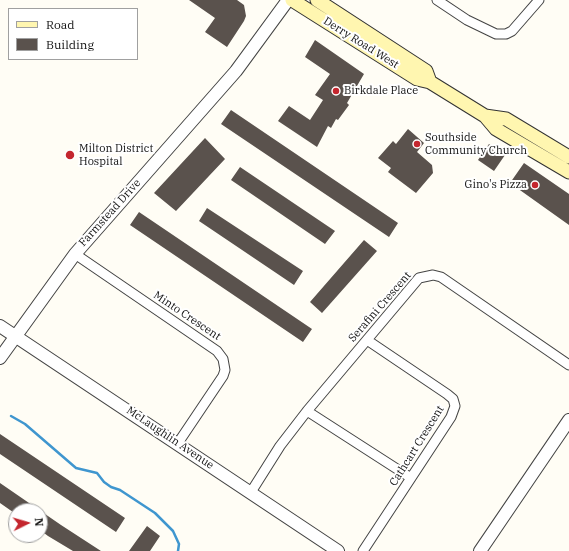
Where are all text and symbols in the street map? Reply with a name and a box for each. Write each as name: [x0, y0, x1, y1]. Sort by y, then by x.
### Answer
legend: [8, 8, 138, 60]
street label: Derry Road West: [321, 15, 401, 71]
text: Road: [46, 17, 75, 32]
text: Building: [46, 37, 94, 52]
place label: Birkdale Place: [344, 84, 418, 98]
marker: Birkdale Place: [331, 86, 341, 96]
place label: Southside Community Church: [425, 131, 527, 157]
marker: Southside Community Church: [412, 139, 422, 149]
place label: Milton District Hospital: [79, 142, 153, 168]
marker: Milton District Hospital: [64, 149, 76, 161]
street label: Farmstead Drive: [76, 177, 144, 249]
place label: Gino's Pizza: [464, 178, 527, 192]
marker: Gino's Pizza: [530, 180, 540, 190]
street label: Serafini Crescent: [346, 269, 414, 345]
street label: Minto Crescent: [151, 289, 223, 343]
street label: Cathcart Crescent: [387, 403, 447, 489]
street label: McLaughlin Avenue: [124, 404, 216, 472]
north arrow: [8, 503, 48, 543]
text: N: [32, 517, 46, 527]

